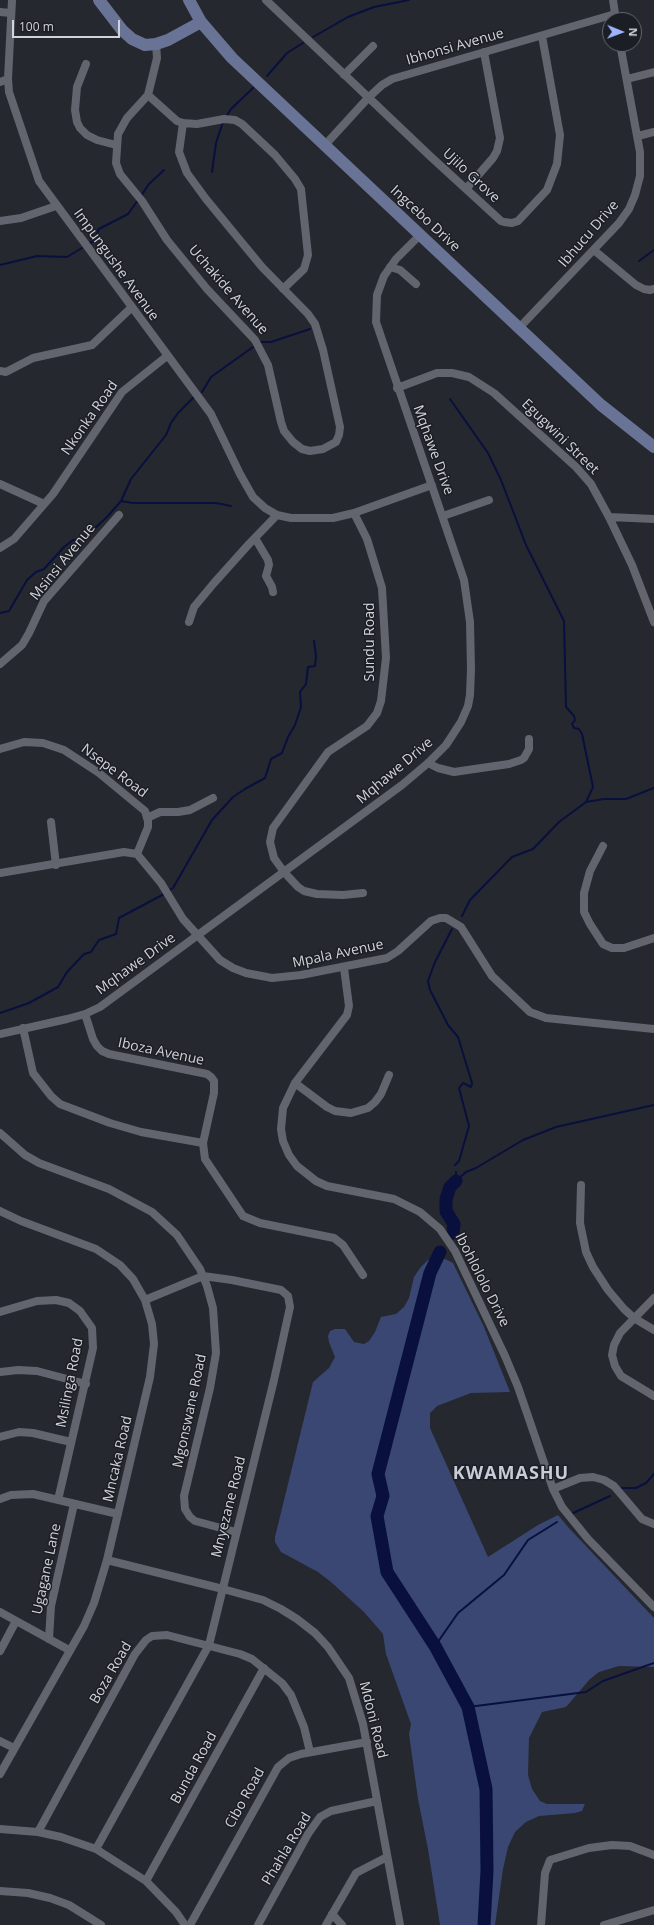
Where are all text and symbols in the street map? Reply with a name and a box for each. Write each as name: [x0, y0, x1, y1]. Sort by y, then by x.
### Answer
scale bar: [14, 12, 122, 38]
north arrow: [602, 12, 642, 52]
text: 100 m: [19, 18, 54, 35]
street label: Ibhonsi Avenue: [404, 25, 506, 69]
text: N: [626, 28, 641, 37]
street label: Ujilo Grove: [439, 145, 503, 207]
street label: Ingcebo Drive: [387, 182, 463, 256]
street label: Ibhucu Drive: [555, 197, 623, 271]
street label: Impungushe Avenue: [70, 206, 162, 324]
street label: Uchakide Avenue: [185, 242, 271, 338]
street label: Nkonka Road: [58, 378, 122, 458]
street label: Egugwini Street: [518, 396, 602, 478]
street label: Mqhawe Drive: [409, 403, 457, 497]
street label: Msinsi Avenue: [27, 520, 99, 604]
street label: Sundu Road: [362, 602, 378, 682]
street label: Mqhawe Drive: [354, 734, 436, 808]
street label: Nsepe Road: [78, 741, 150, 801]
street label: Mqhawe Drive: [93, 930, 179, 998]
street label: Mpala Avenue: [291, 936, 385, 972]
street label: Iboza Avenue: [116, 1035, 206, 1069]
street label: Ibohlololo Drive: [451, 1230, 513, 1330]
street label: Msilinga Road: [53, 1337, 87, 1429]
street label: Mgonswane Road: [170, 1353, 210, 1469]
street label: Mncaka Road: [100, 1414, 136, 1504]
street label: Mnyezane Road: [208, 1455, 250, 1559]
district label: KWAMASHU: [453, 1463, 569, 1485]
street label: Ugagane Lane: [29, 1522, 65, 1616]
street label: Boza Road: [87, 1639, 135, 1707]
street label: Mdoni Road: [355, 1680, 391, 1760]
street label: Bunda Road: [167, 1729, 221, 1807]
street label: Cibo Road: [222, 1765, 268, 1831]
street label: Phahla Road: [259, 1810, 315, 1888]

